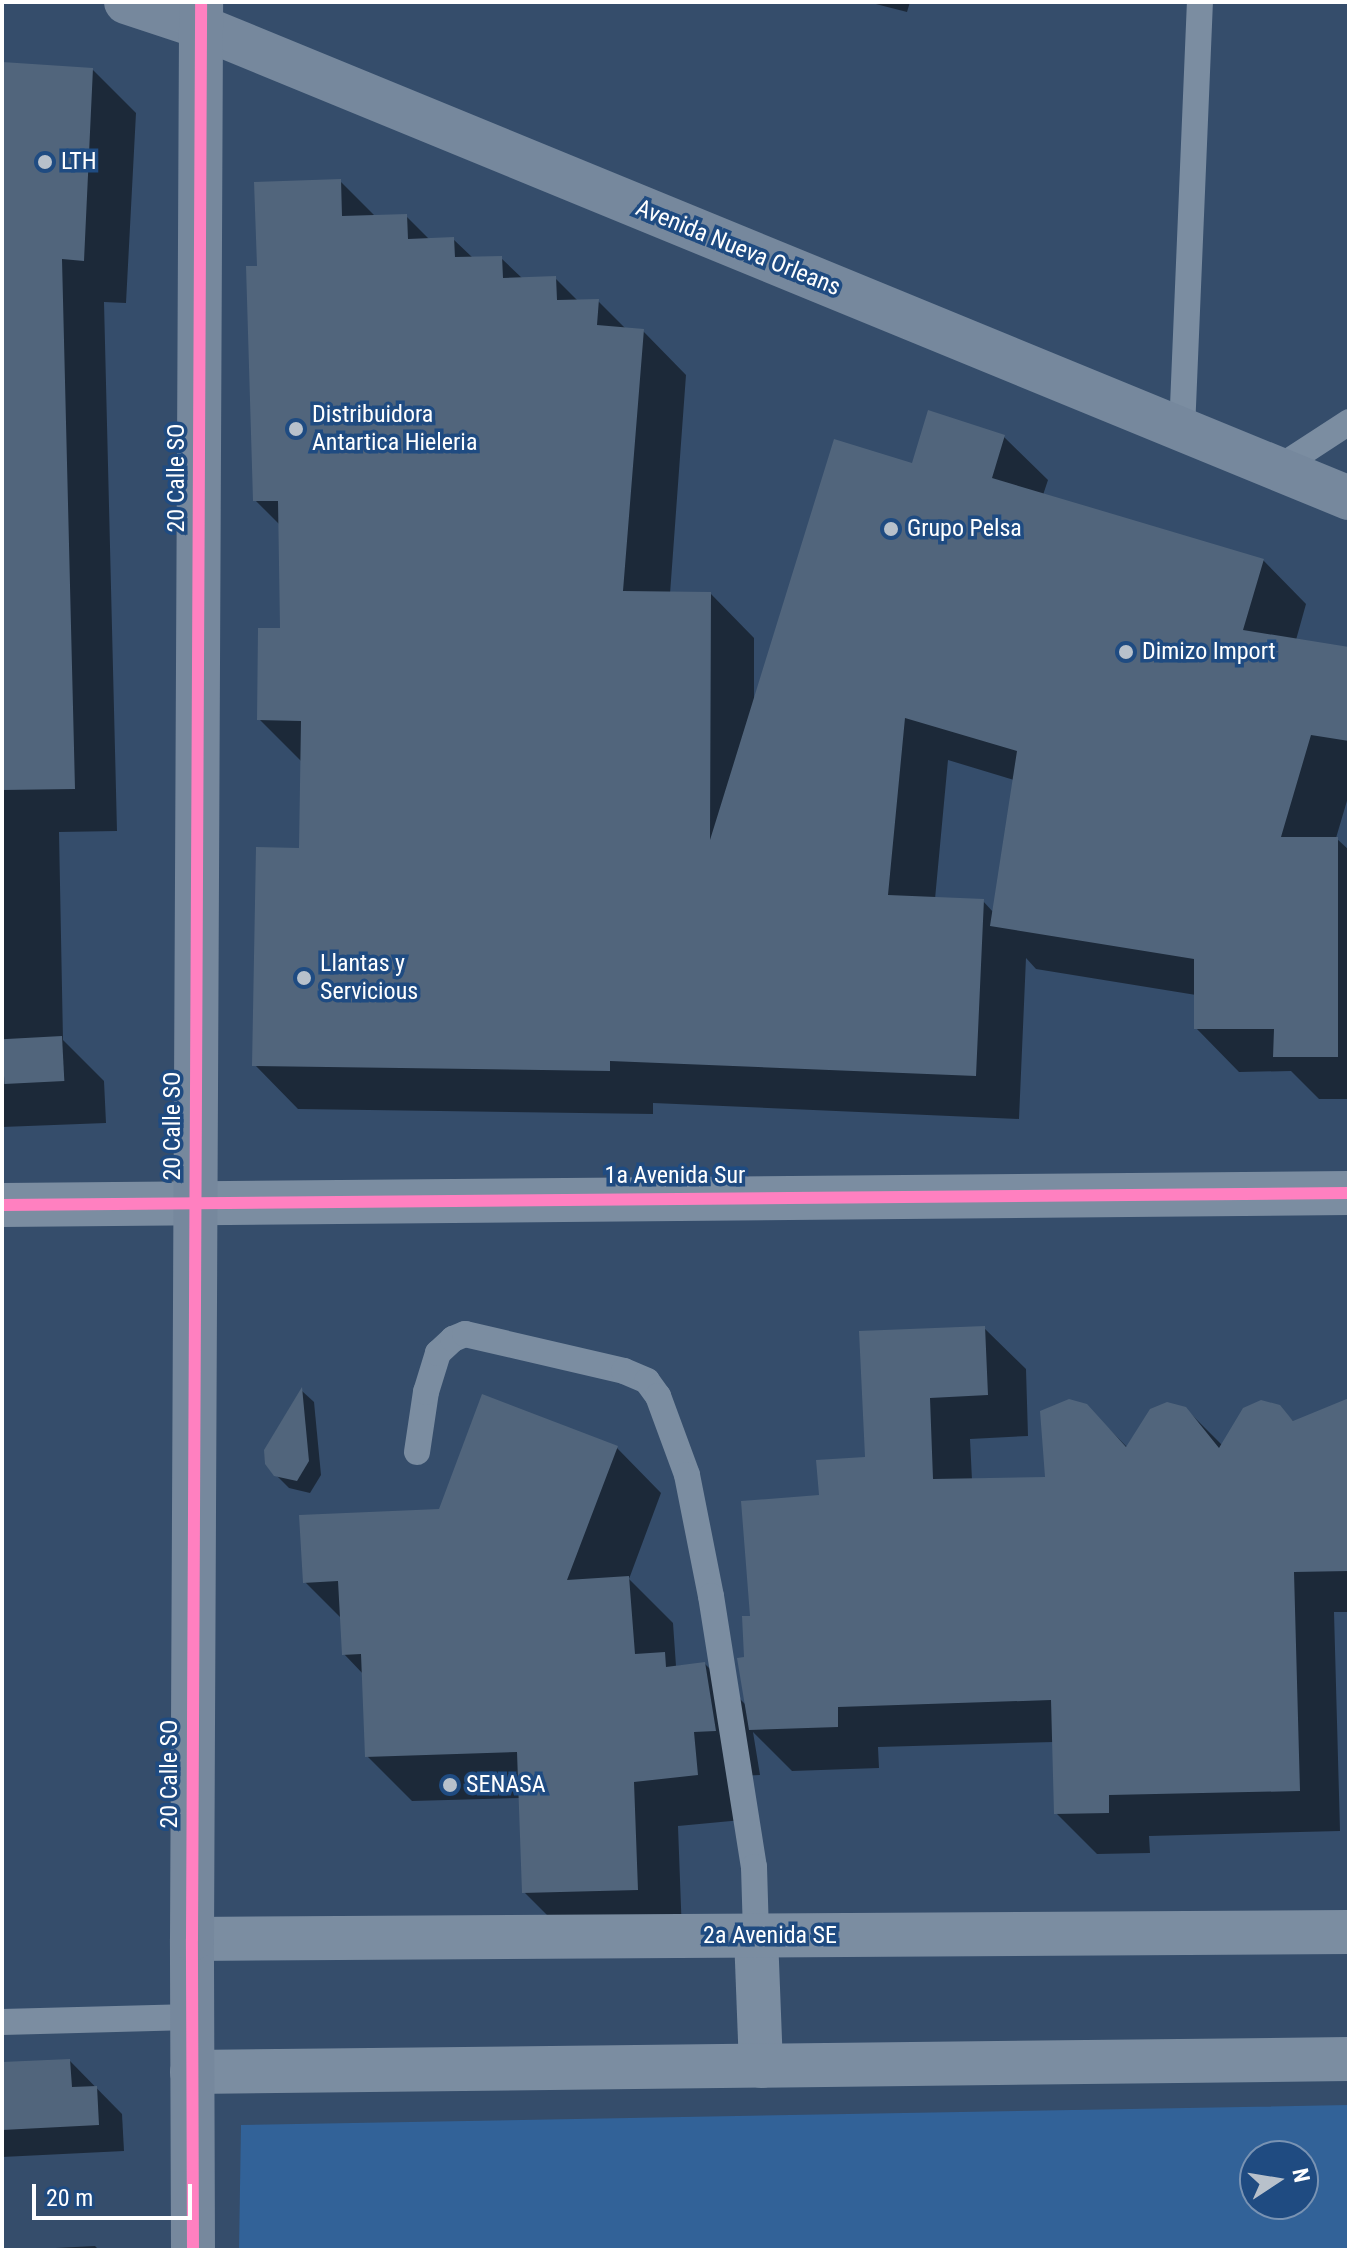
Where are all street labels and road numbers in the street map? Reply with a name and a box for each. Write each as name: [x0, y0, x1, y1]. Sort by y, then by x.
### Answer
street label: Avenida Nueva Orleans: [632, 194, 844, 302]
street label: 20 Calle SO: [163, 424, 191, 532]
street label: 20 Calle SO: [159, 1072, 187, 1180]
street label: 1a Avenida Sur: [605, 1162, 745, 1190]
street label: 20 Calle SO: [156, 1720, 184, 1828]
street label: 2a Avenida SE: [703, 1922, 837, 1950]

